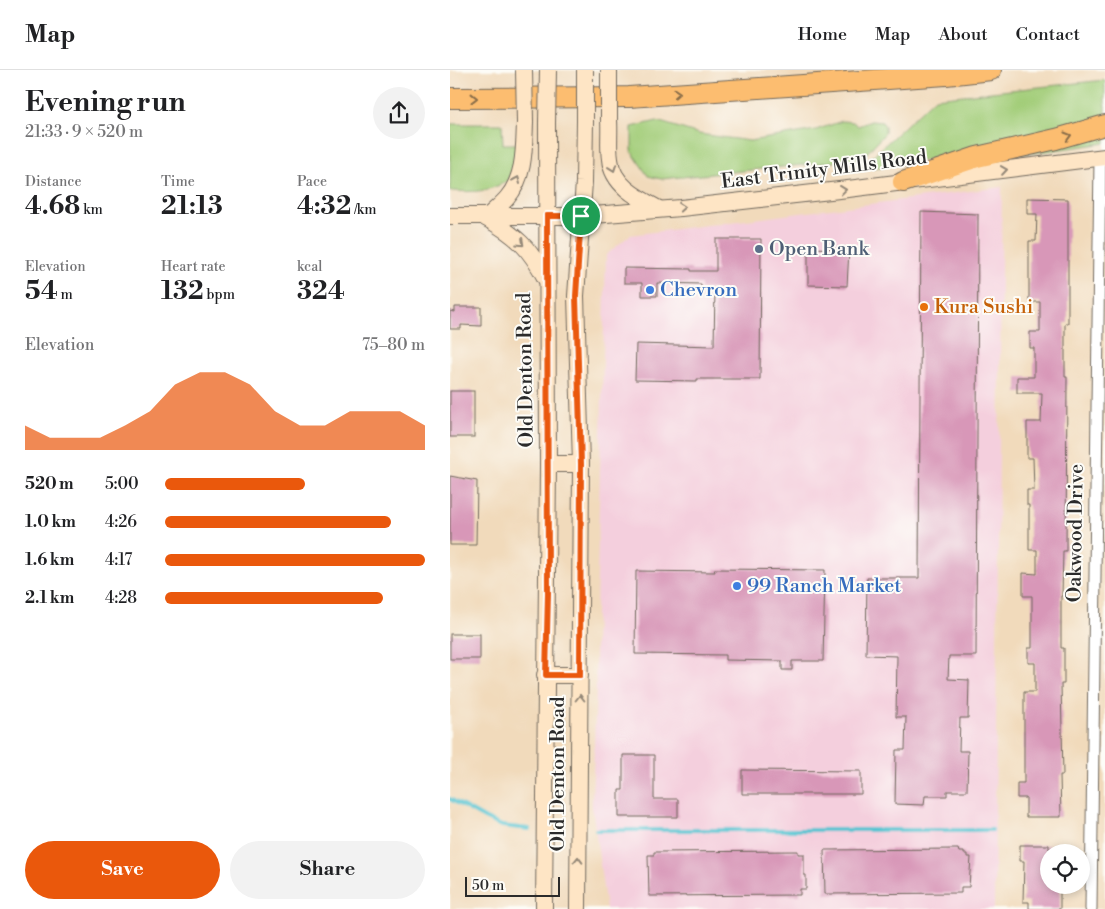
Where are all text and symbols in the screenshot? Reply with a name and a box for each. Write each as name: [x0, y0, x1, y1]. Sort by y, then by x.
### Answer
text: Map: [25, 20, 75, 50]
text: Home: [798, 23, 847, 46]
text: Map: [875, 23, 911, 46]
text: About: [939, 23, 988, 46]
text: Contact: [1016, 23, 1080, 46]
text: Evening run: [25, 85, 186, 120]
button: share: [373, 87, 425, 139]
one-way arrow: [674, 88, 682, 99]
one-way arrow: [470, 93, 478, 103]
text: 21:33 · 9 × 520 m: [25, 122, 143, 142]
one-way arrow: [1063, 131, 1072, 141]
street label: East Trinity Mills Road: [719, 145, 929, 195]
one-way arrow: [607, 164, 617, 172]
one-way arrow: [1000, 165, 1009, 175]
text: Distance: [25, 173, 82, 191]
text: Time: [161, 173, 195, 191]
text: Pace: [297, 173, 327, 191]
one-way arrow: [510, 176, 521, 185]
one-way arrow: [840, 185, 848, 196]
text: 4.68: [25, 191, 80, 222]
text: 21:13: [161, 191, 223, 222]
text: 4:32: [297, 191, 351, 222]
pin: [560, 195, 602, 237]
text: km: [80, 201, 103, 219]
text: /km: [351, 201, 376, 219]
icon: arrive: [567, 202, 595, 230]
one-way arrow: [678, 202, 686, 213]
place label: Open Bank: [769, 237, 870, 262]
one-way arrow: [516, 238, 525, 247]
marker: Open Bank: [753, 243, 765, 255]
text: Elevation: [25, 258, 86, 276]
text: Heart rate: [161, 258, 226, 276]
text: kcal: [297, 258, 322, 276]
text: 54: [25, 276, 58, 307]
text: 132: [161, 276, 204, 307]
text: 324: [297, 276, 345, 307]
place label: Chevron: [660, 278, 737, 303]
marker: Chevron: [644, 284, 656, 296]
text: m: [58, 286, 73, 304]
text: bpm: [204, 286, 235, 304]
street label: Old Denton Road: [512, 292, 540, 448]
place label: Kura Sushi: [934, 295, 1034, 320]
marker: Kura Sushi: [918, 301, 930, 313]
text: Elevation: [25, 335, 94, 355]
text: 75–80 m: [362, 335, 425, 355]
street label: Oakwood Drive: [1062, 463, 1090, 603]
text: 520 m: [25, 474, 74, 494]
text: 5:00: [105, 474, 139, 494]
text: 1.0 km: [25, 512, 76, 532]
text: 4:26: [105, 512, 137, 532]
text: 1.6 km: [25, 550, 74, 570]
text: 4:17: [105, 550, 132, 570]
place label: 99 Ranch Market: [747, 574, 901, 599]
marker: 99 Ranch Market: [731, 580, 743, 592]
text: 2.1 km: [25, 588, 74, 608]
text: 4:28: [105, 588, 137, 608]
one-way arrow: [575, 694, 585, 702]
street label: Old Denton Road: [546, 696, 571, 852]
button: Save: [25, 841, 220, 899]
button: Share: [230, 841, 425, 899]
map controls: [1040, 844, 1090, 894]
button: locate: [1040, 844, 1090, 894]
one-way arrow: [573, 856, 584, 864]
scale bar: [465, 874, 560, 897]
text: 50 m: [472, 877, 504, 895]

